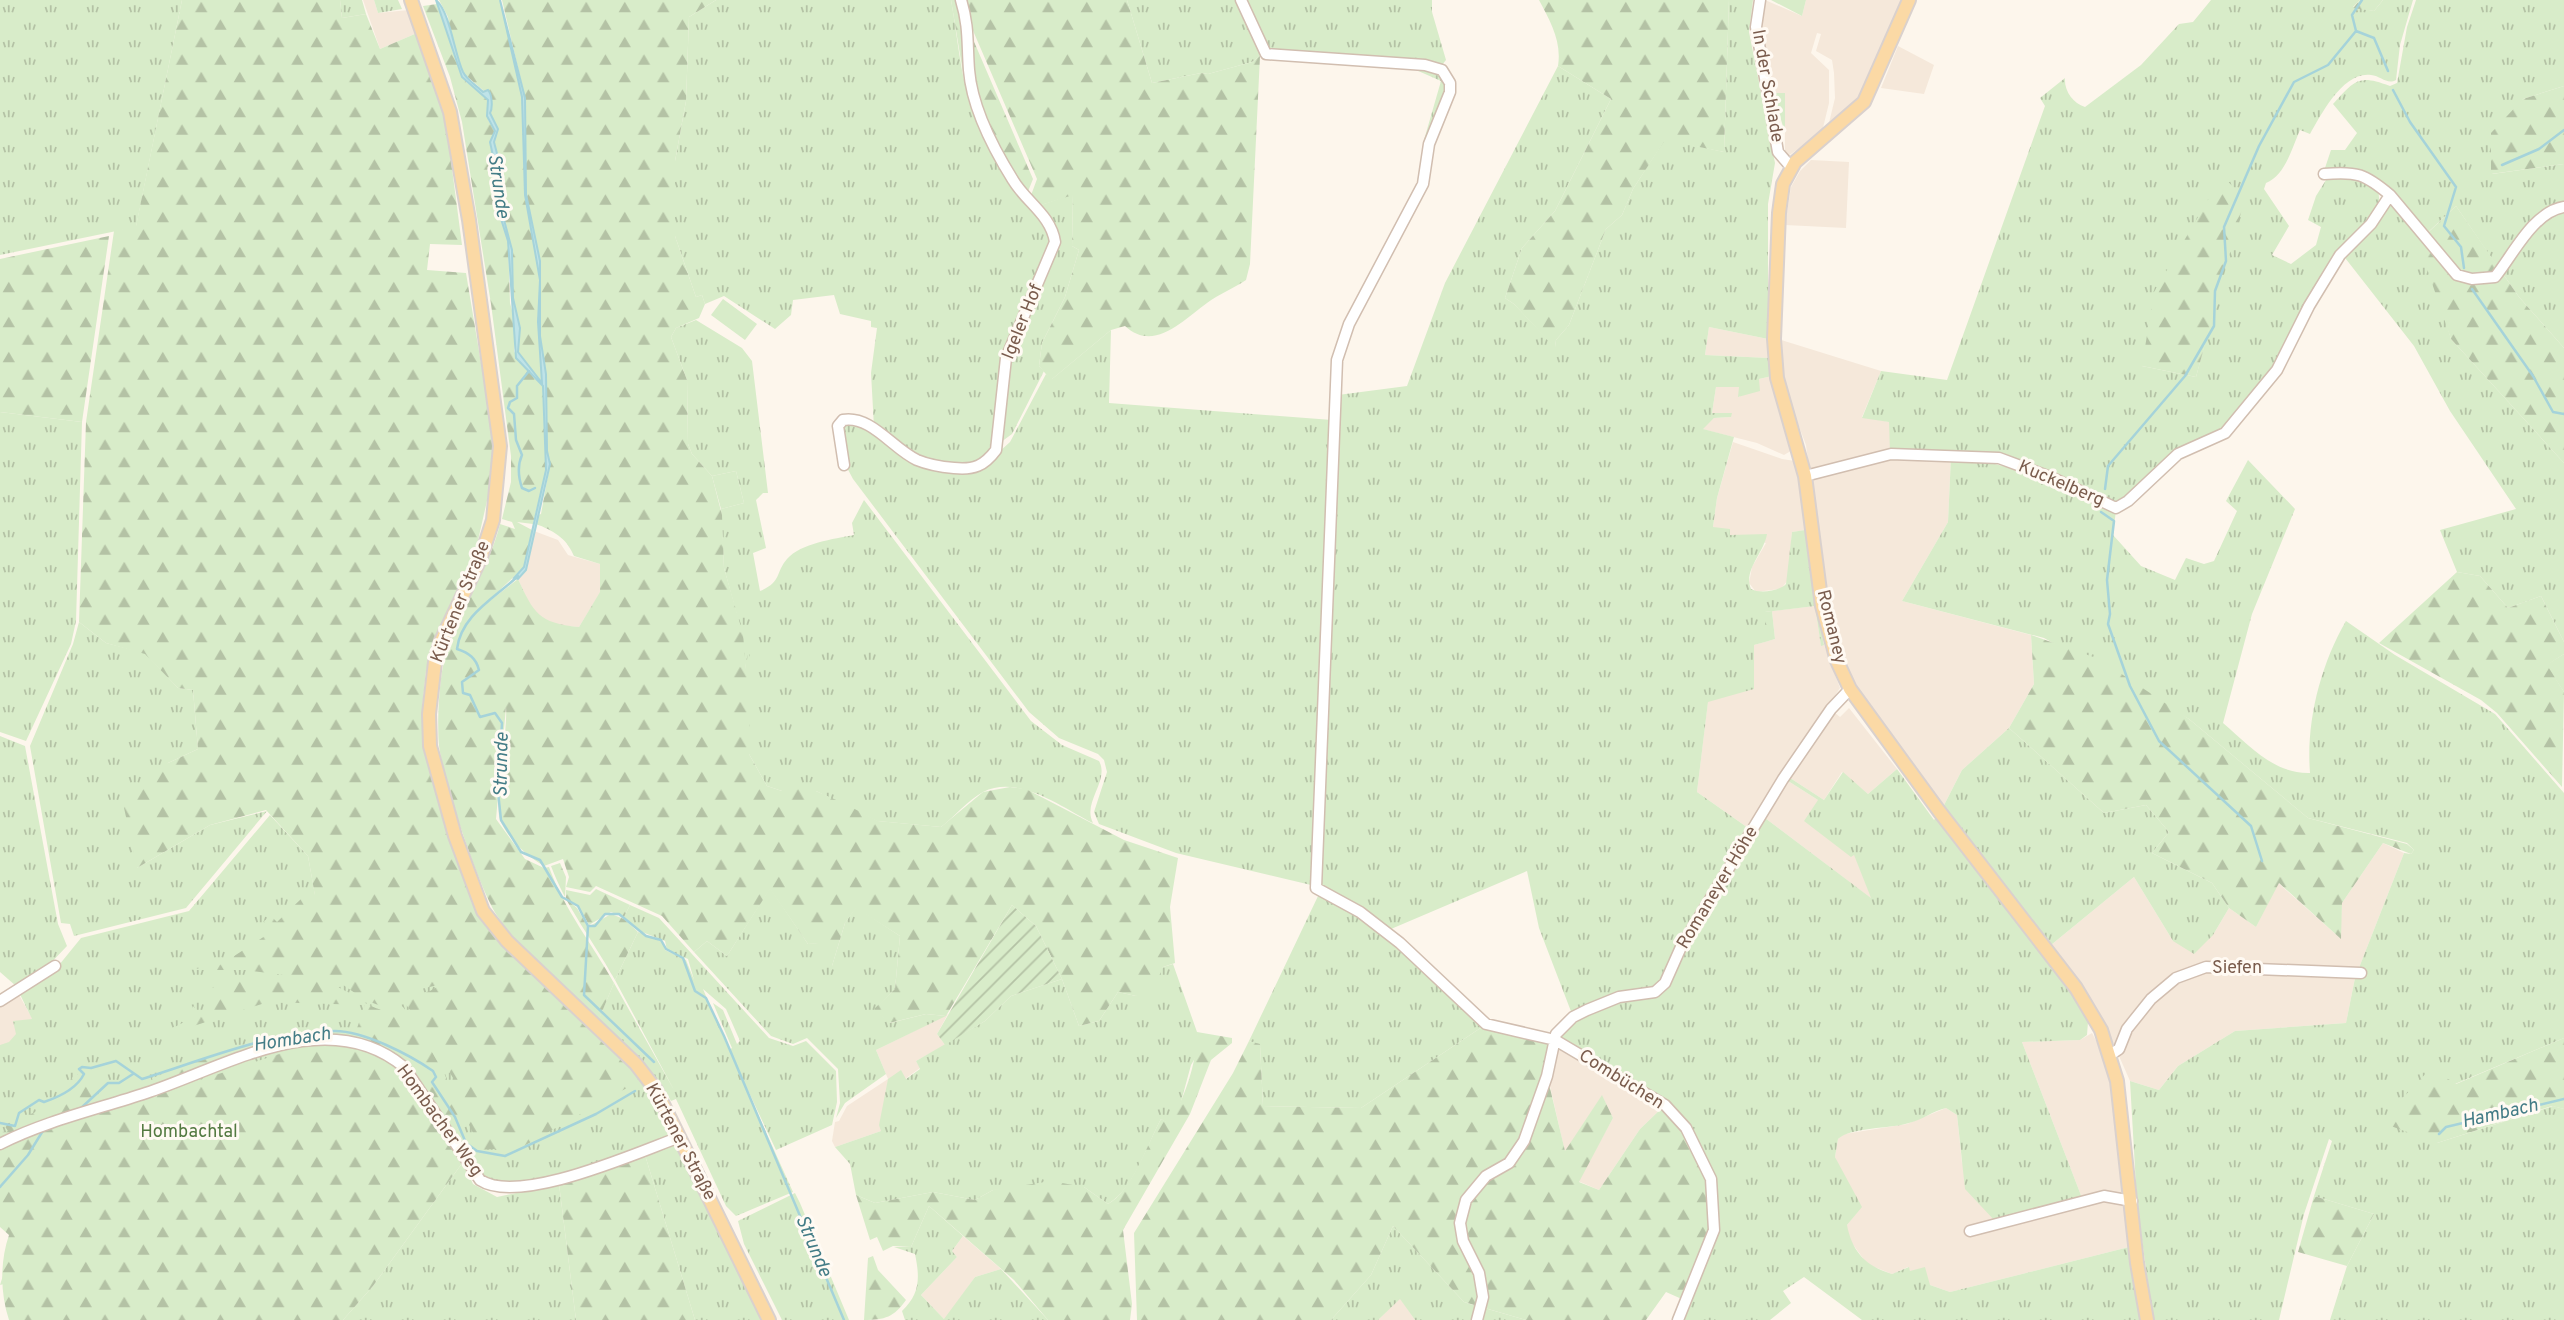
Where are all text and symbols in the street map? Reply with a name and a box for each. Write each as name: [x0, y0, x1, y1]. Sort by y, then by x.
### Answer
street label: In der Schlade: [1746, 28, 1788, 144]
water label: Strunde: [482, 152, 514, 220]
street label: Igeler Hof: [998, 281, 1048, 363]
street label: Kuckelberg: [2015, 456, 2107, 512]
street label: Kürtener Straße: [426, 538, 496, 666]
street label: Romaney: [1811, 587, 1851, 667]
water label: Strunde: [489, 732, 515, 798]
street label: Romaneyer Höhe: [1672, 822, 1764, 954]
street label: Siefen: [2212, 957, 2262, 980]
water label: Hombach: [252, 1022, 333, 1058]
street label: Combüchen: [1574, 1045, 1668, 1115]
street label: Hombacher Weg: [391, 1060, 487, 1182]
street label: Kürtener Straße: [639, 1079, 721, 1205]
water label: Hambach: [2460, 1093, 2541, 1134]
park label: Hombachtal: [140, 1121, 238, 1144]
water label: Strunde: [789, 1212, 837, 1281]

